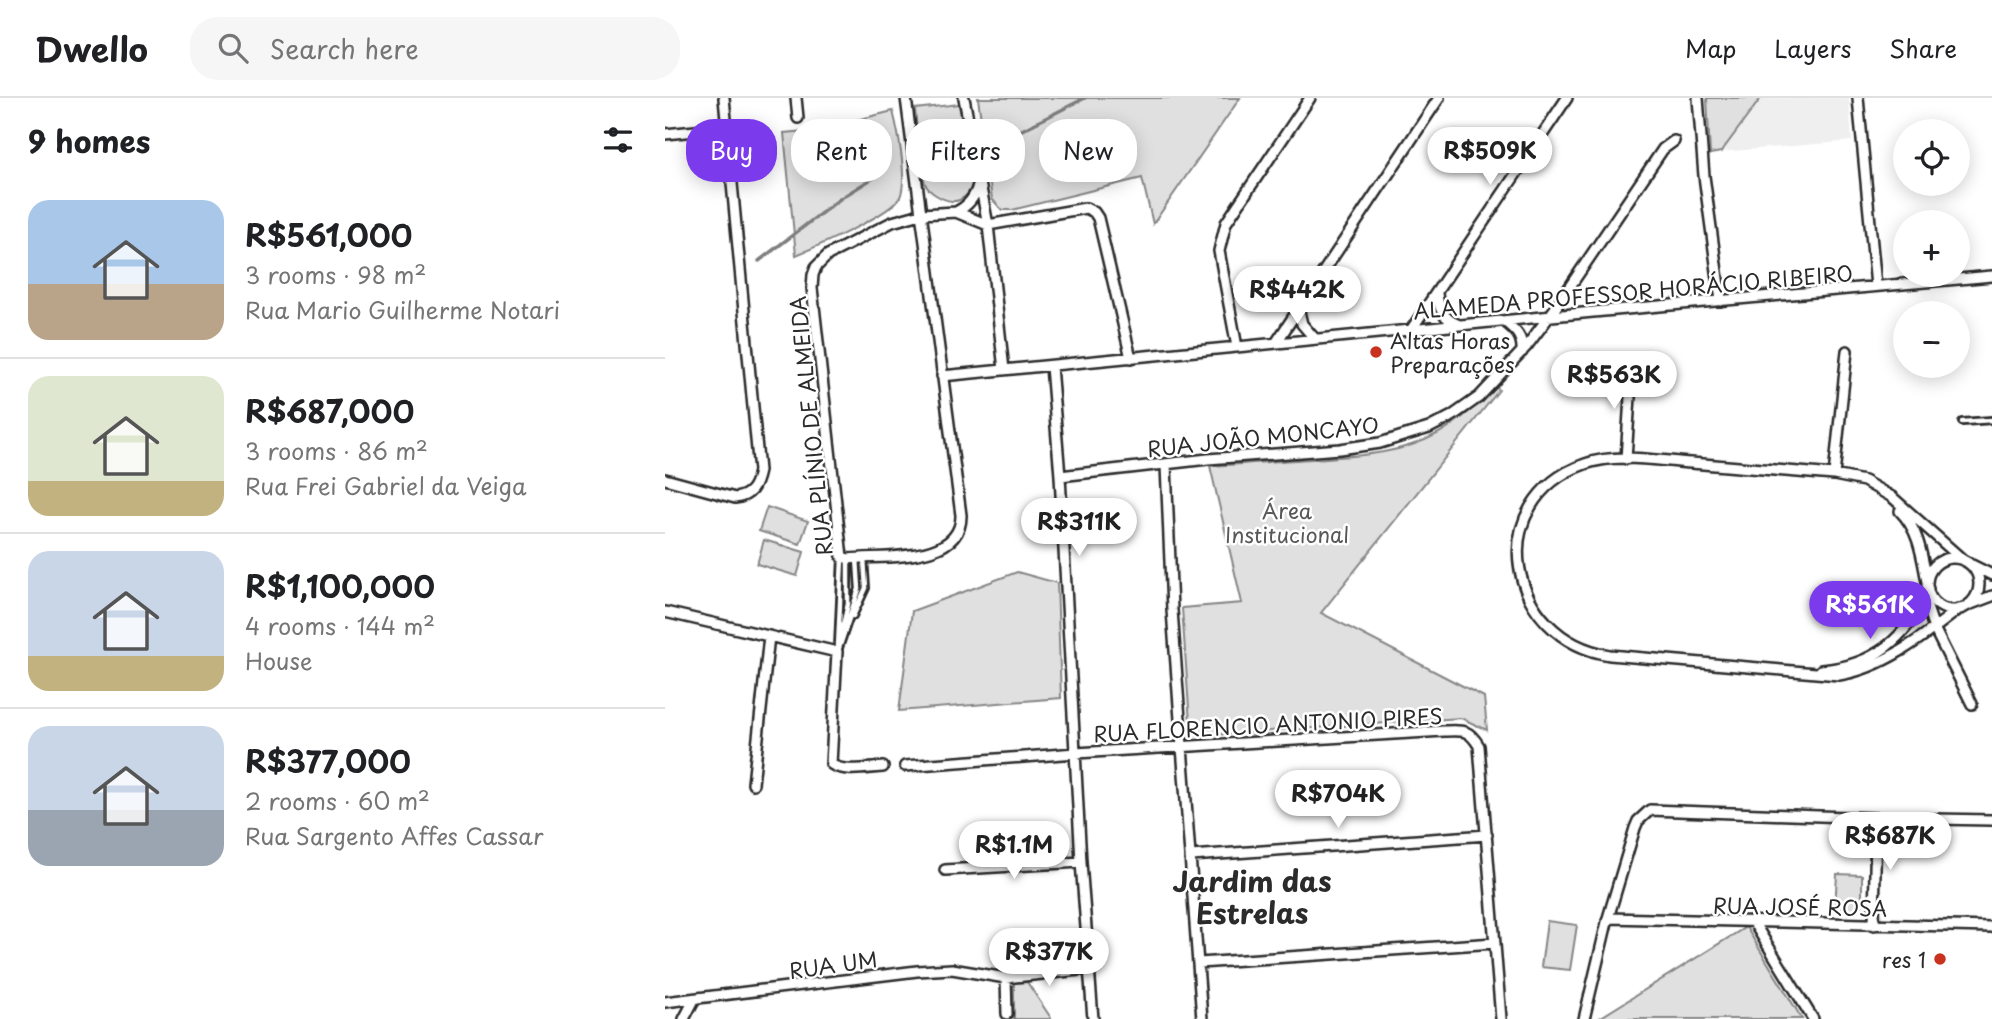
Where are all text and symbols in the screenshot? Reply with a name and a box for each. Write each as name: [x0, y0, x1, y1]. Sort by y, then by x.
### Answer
search box: [190, 17, 680, 80]
text: Dwello: [35, 23, 148, 73]
icon: search: [214, 29, 252, 67]
text: Search here: [270, 29, 419, 68]
text: Map: [1685, 30, 1736, 66]
text: Layers: [1774, 30, 1851, 66]
text: Share: [1889, 30, 1957, 66]
text: 9 homes: [28, 118, 150, 163]
chip: Buy: [686, 119, 777, 182]
chip: Rent: [791, 119, 892, 182]
chip: Filters: [906, 119, 1025, 182]
chip: New: [1039, 119, 1137, 182]
map controls: [1893, 119, 1970, 378]
button: locate: [1893, 119, 1970, 196]
icon: filters: [599, 121, 637, 159]
pin: R$509K: [1433, 127, 1547, 187]
text: R$509K: [1443, 132, 1537, 167]
button: +: [1893, 210, 1970, 287]
text: R$561,000: [245, 212, 412, 257]
icon: home: [84, 228, 168, 312]
street label: ALAMEDA PROFESSOR HORÁCIO RIBEIRO: [1412, 256, 1854, 326]
text: 3 rooms · 98 m²: [245, 257, 426, 292]
pin: R$442K: [1240, 266, 1354, 326]
text: R$442K: [1249, 271, 1345, 306]
text: Rua Mario Guilherme Notari: [245, 292, 560, 327]
street label: RUA PLÍNIO DE ALMEIDA: [780, 295, 840, 557]
button: −: [1893, 301, 1970, 378]
place label: Altas Horas Preparações: [1390, 324, 1515, 380]
marker: Altas Horas Preparações: [1368, 344, 1384, 360]
pin: R$563K: [1557, 352, 1671, 411]
text: R$563K: [1567, 356, 1661, 391]
text: R$687,000: [245, 388, 414, 433]
icon: home: [84, 404, 168, 488]
street label: RUA JOÃO MONCAYO: [1145, 408, 1381, 464]
text: 3 rooms · 86 m²: [245, 433, 428, 468]
text: Rua Frei Gabriel da Veiga: [245, 468, 527, 503]
park label: Área Institucional: [1225, 494, 1349, 550]
pin: R$311K: [1022, 498, 1136, 558]
text: R$311K: [1037, 503, 1121, 538]
text: R$1,100,000: [245, 563, 435, 608]
icon: home: [84, 579, 168, 663]
pin: R$561K: [1813, 582, 1927, 641]
text: R$561K: [1825, 586, 1915, 621]
text: 4 rooms · 144 m²: [245, 608, 435, 643]
text: House: [245, 643, 312, 678]
street label: RUA FLORENCIO ANTONIO PIRES: [1092, 699, 1444, 749]
text: R$377,000: [245, 738, 411, 783]
icon: home: [84, 754, 168, 838]
pin: R$704K: [1281, 770, 1395, 830]
text: R$704K: [1291, 775, 1385, 810]
text: 2 rooms · 60 m²: [245, 783, 430, 818]
pin: R$687K: [1833, 812, 1947, 872]
text: R$687K: [1845, 817, 1935, 852]
text: Rua Sargento Affes Cassar: [245, 818, 544, 853]
pin: R$1.1M: [957, 822, 1071, 881]
text: R$1.1M: [975, 826, 1053, 861]
district label: Jardim das Estrelas: [1172, 859, 1332, 934]
street label: RUA JOSÉ ROSA: [1713, 888, 1887, 924]
pin: R$377K: [992, 928, 1106, 988]
text: R$377K: [1005, 933, 1093, 968]
street label: RUA UM: [787, 942, 879, 986]
place label: res 1: [1882, 943, 1926, 975]
marker: res 1: [1932, 951, 1948, 967]

